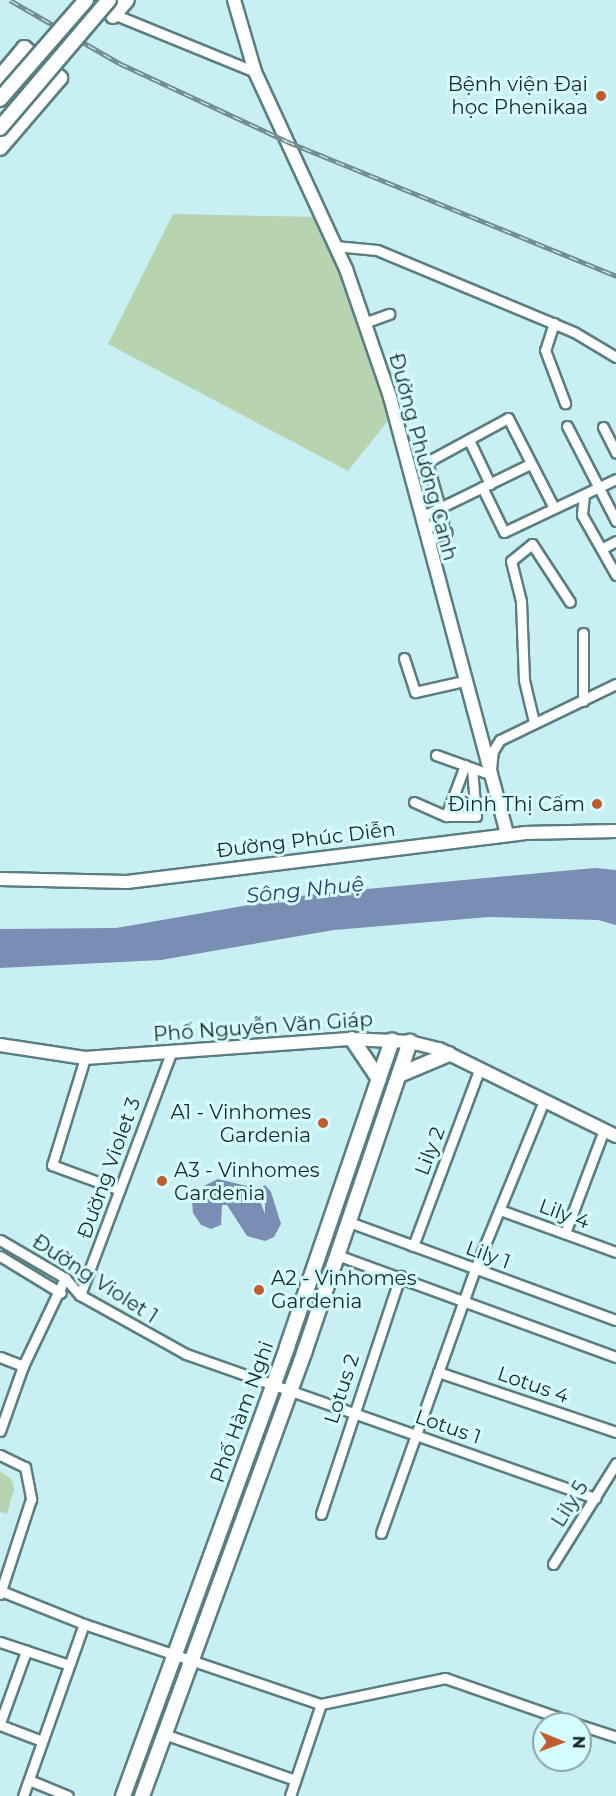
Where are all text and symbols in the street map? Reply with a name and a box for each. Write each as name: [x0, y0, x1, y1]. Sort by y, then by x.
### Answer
place label: Bệnh viện Đại học Phenikaa: [448, 72, 588, 119]
marker: Bệnh viện Đại học Phenikaa: [592, 87, 610, 105]
street label: Đường Phương Canh: [384, 351, 462, 563]
place label: Đình Thị Cấm: [448, 792, 585, 816]
marker: Đình Thị Cấm: [590, 797, 604, 811]
street label: Đường Phúc Diễn: [215, 817, 397, 863]
water label: Sông Nhuệ: [245, 871, 365, 909]
street label: Phố Nguyễn Văn Giáp: [152, 1007, 374, 1047]
street label: Đường Violet 3: [72, 1094, 146, 1242]
place label: A1 - Vinhomes Gardenia: [171, 1100, 311, 1147]
marker: A1 - Vinhomes Gardenia: [316, 1116, 330, 1130]
street label: Lily 2: [410, 1123, 450, 1179]
place label: A3 - Vinhomes Gardenia: [174, 1158, 320, 1205]
marker: A3 - Vinhomes Gardenia: [155, 1174, 169, 1188]
street label: Lily 4: [536, 1194, 592, 1234]
street label: Đường Violet 1: [28, 1230, 162, 1328]
street label: Lily 1: [462, 1236, 514, 1274]
place label: A2 - Vinhomes Gardenia: [271, 1266, 416, 1313]
marker: A2 - Vinhomes Gardenia: [252, 1283, 266, 1297]
street label: Phố Hàm Nghi: [205, 1338, 279, 1486]
street label: Lotus 2: [319, 1351, 365, 1427]
street label: Lotus 4: [494, 1362, 572, 1408]
street label: Lotus 1: [412, 1405, 484, 1449]
street label: Lily 5: [547, 1477, 593, 1531]
north arrow: [532, 1712, 592, 1772]
text: N: [569, 1736, 588, 1749]

